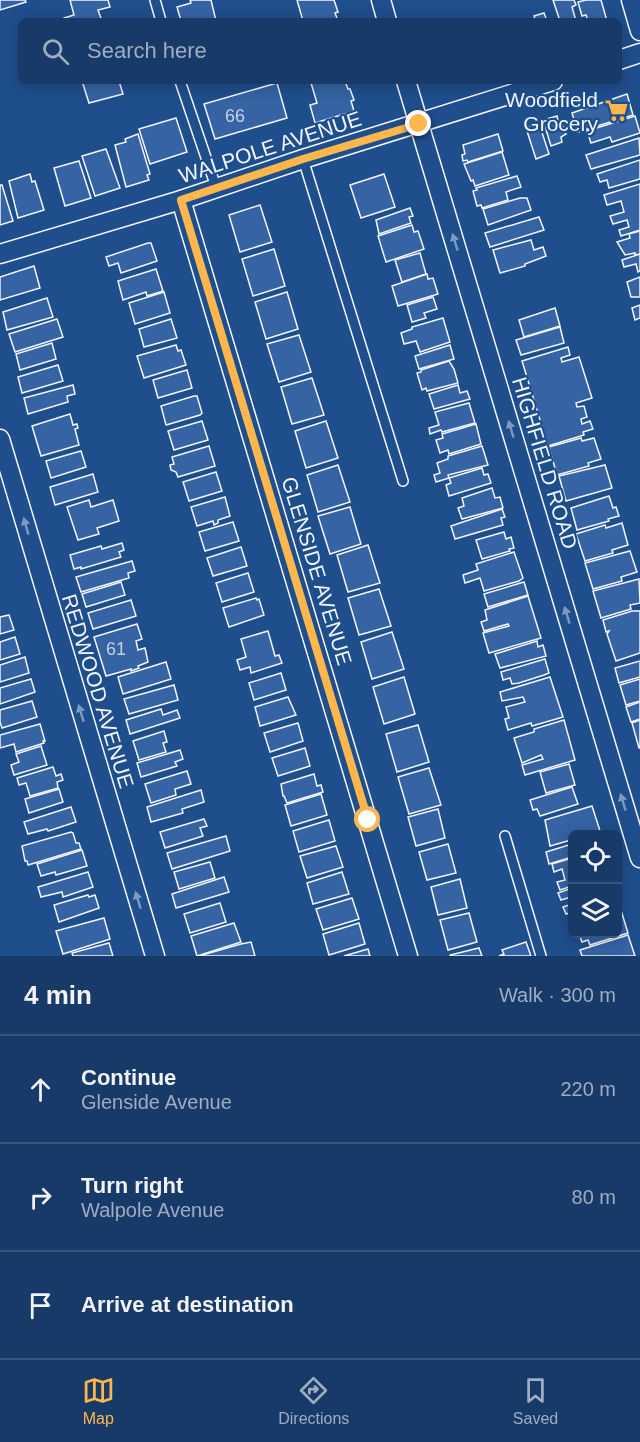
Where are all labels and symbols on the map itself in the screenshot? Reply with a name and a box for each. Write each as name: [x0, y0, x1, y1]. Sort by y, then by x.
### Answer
place label: Woodfield Grocery: [505, 88, 598, 135]
supermarket icon: Woodfield Grocery: [603, 98, 629, 124]
house number: 66: [225, 106, 245, 126]
street label: WALPOLE AVENUE: [176, 107, 364, 187]
route end: [405, 110, 431, 136]
one-way arrow: [450, 233, 459, 251]
street label: HIGHFIELD ROAD: [508, 374, 582, 552]
one-way arrow: [506, 419, 515, 437]
street label: GLENSIDE AVENUE: [277, 474, 357, 668]
one-way arrow: [21, 517, 30, 535]
street label: REDWOOD AVENUE: [58, 591, 138, 791]
one-way arrow: [562, 606, 571, 624]
house number: 61: [106, 639, 126, 659]
one-way arrow: [76, 704, 85, 722]
one-way arrow: [618, 793, 627, 811]
route start: [354, 806, 380, 832]
one-way arrow: [133, 891, 142, 909]

